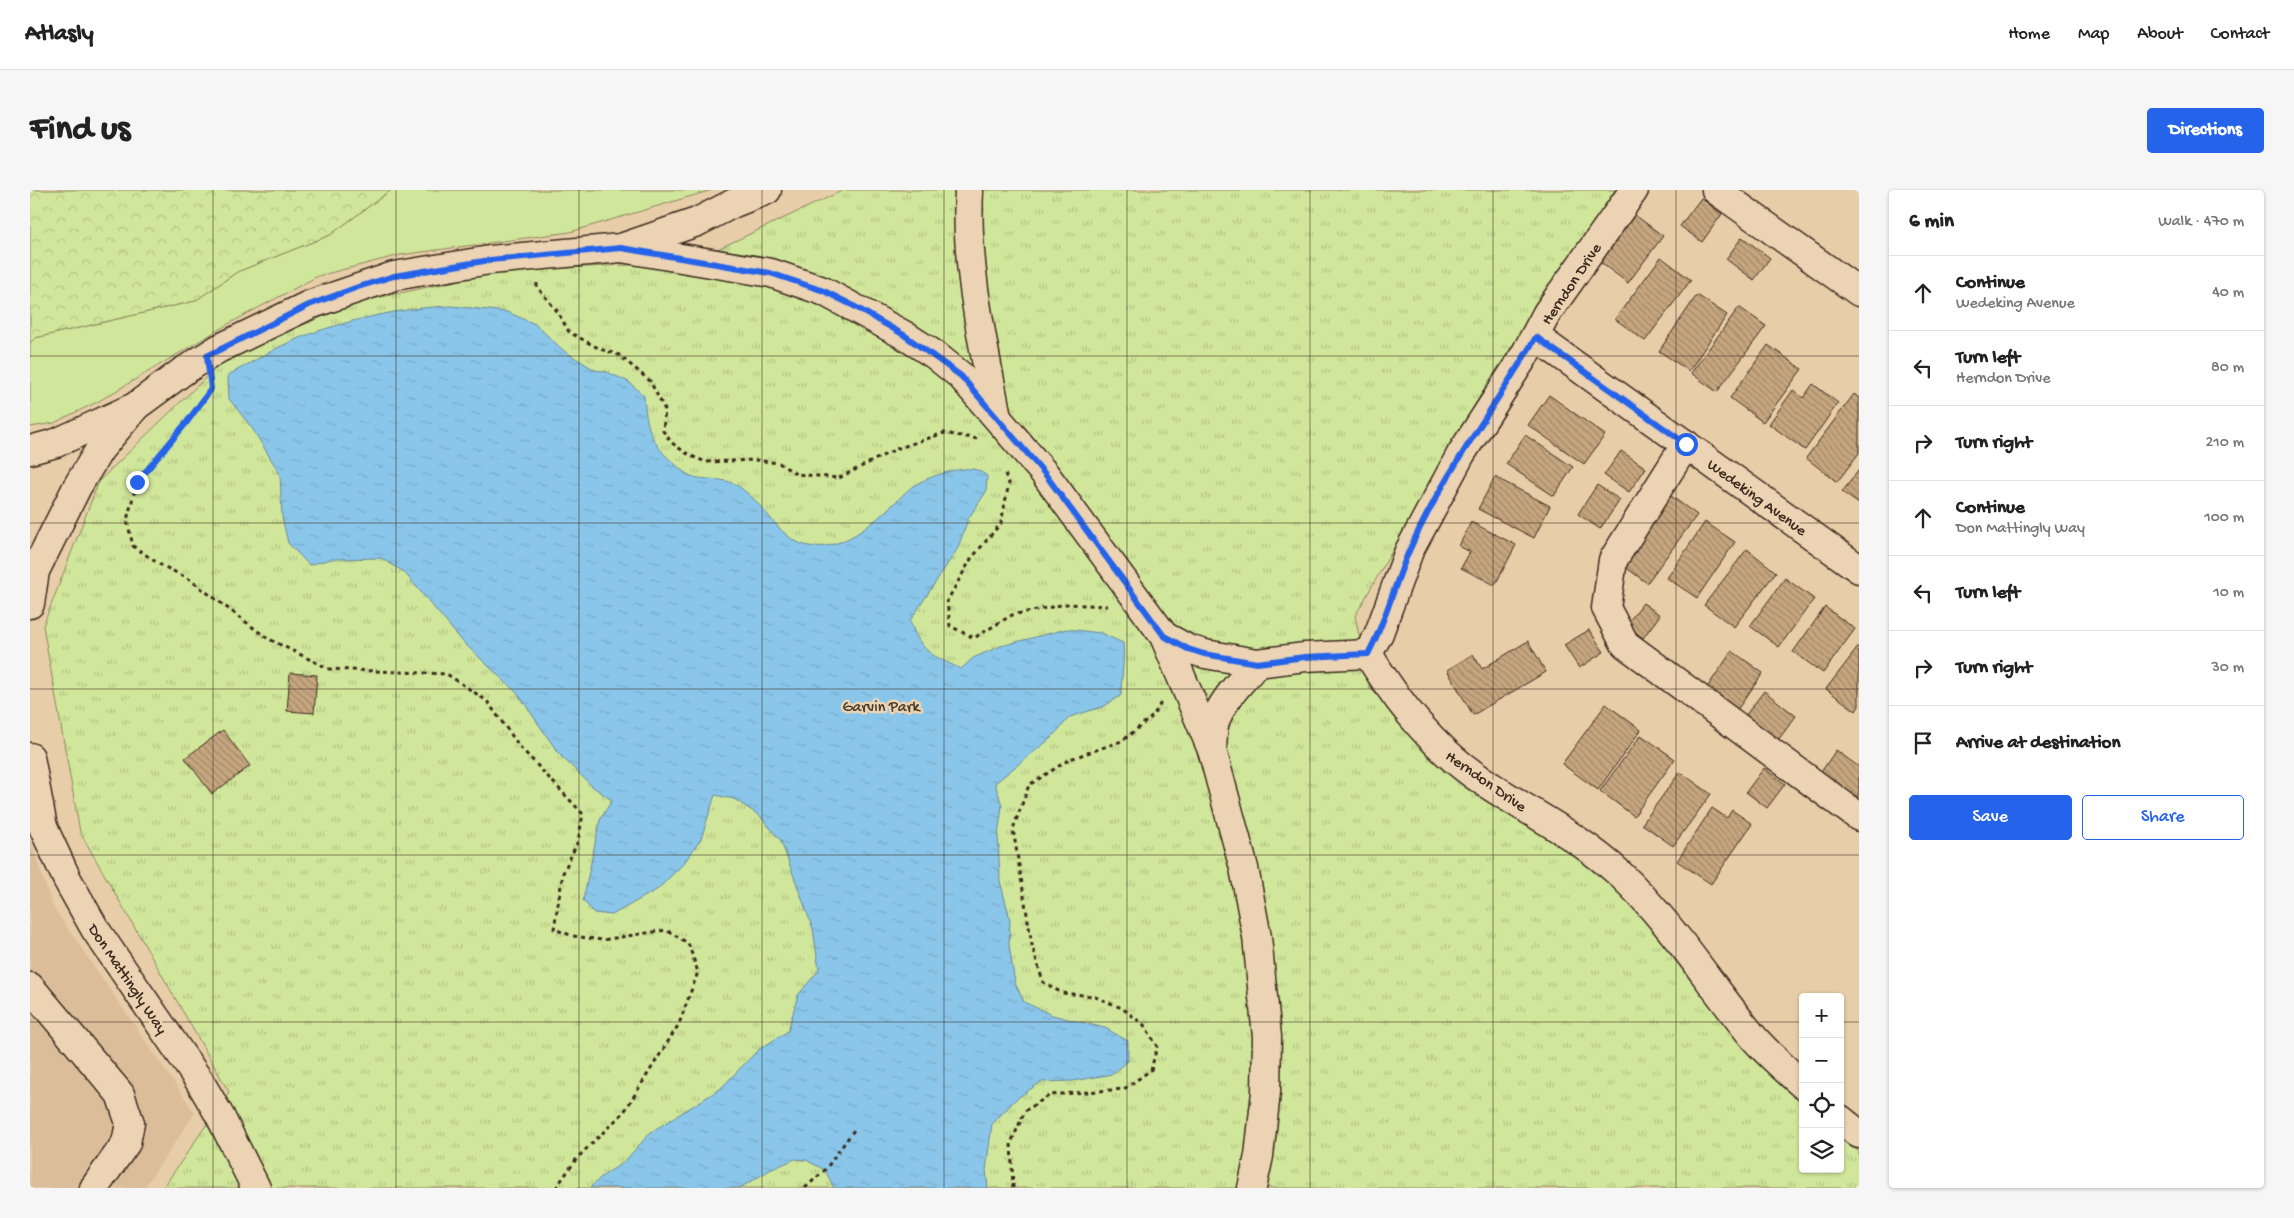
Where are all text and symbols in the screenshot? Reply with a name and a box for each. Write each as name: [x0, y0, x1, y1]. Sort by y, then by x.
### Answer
text: Atlasly: [25, 20, 94, 49]
text: Home: [2008, 24, 2050, 45]
text: Map: [2078, 24, 2109, 45]
text: About: [2137, 24, 2183, 45]
text: Contact: [2211, 24, 2269, 45]
button: Directions: [2147, 108, 2264, 153]
text: Find us: [30, 110, 130, 151]
text: 6 min: [1909, 210, 1954, 235]
text: Walk · 470 m: [2158, 213, 2244, 232]
street label: Herndon Drive: [1539, 240, 1608, 329]
text: Continue: [1956, 272, 2025, 295]
icon: ahead: [1909, 279, 1937, 307]
text: 40 m: [2212, 284, 2244, 303]
text: Wedeking Avenue: [1956, 295, 2075, 314]
text: Turn left: [1956, 347, 2020, 370]
icon: left: [1909, 354, 1937, 382]
text: 80 m: [2211, 359, 2244, 378]
text: Herndon Drive: [1956, 370, 2051, 389]
icon: right: [1909, 429, 1937, 457]
text: Turn right: [1956, 432, 2032, 455]
route start: [1675, 433, 1698, 456]
text: 210 m: [2205, 434, 2244, 453]
street label: Wedeking Avenue: [1702, 456, 1810, 542]
route end: [126, 471, 149, 494]
text: Continue: [1956, 497, 2025, 520]
icon: ahead: [1909, 504, 1937, 532]
text: 100 m: [2204, 509, 2244, 528]
text: Don Mattingly Way: [1956, 520, 2085, 539]
icon: left: [1909, 579, 1937, 607]
text: Turn left: [1956, 582, 2020, 605]
text: 10 m: [2213, 584, 2244, 603]
icon: right: [1909, 654, 1937, 682]
text: Turn right: [1956, 657, 2032, 680]
text: 30 m: [2211, 659, 2244, 678]
park label: Garvin Park: [842, 699, 921, 718]
icon: arrive: [1909, 729, 1937, 757]
text: Arrive at destination: [1956, 732, 2120, 755]
street label: Herndon Drive: [1441, 748, 1530, 818]
button: Save: [1909, 795, 2072, 840]
button: Share: [2082, 795, 2244, 840]
street label: Don Mattingly Way: [82, 920, 170, 1039]
map controls: [1799, 993, 1844, 1173]
button: +: [1799, 993, 1844, 1038]
button: −: [1799, 1038, 1844, 1083]
button: locate: [1799, 1083, 1844, 1128]
button: layers: [1799, 1128, 1844, 1173]

